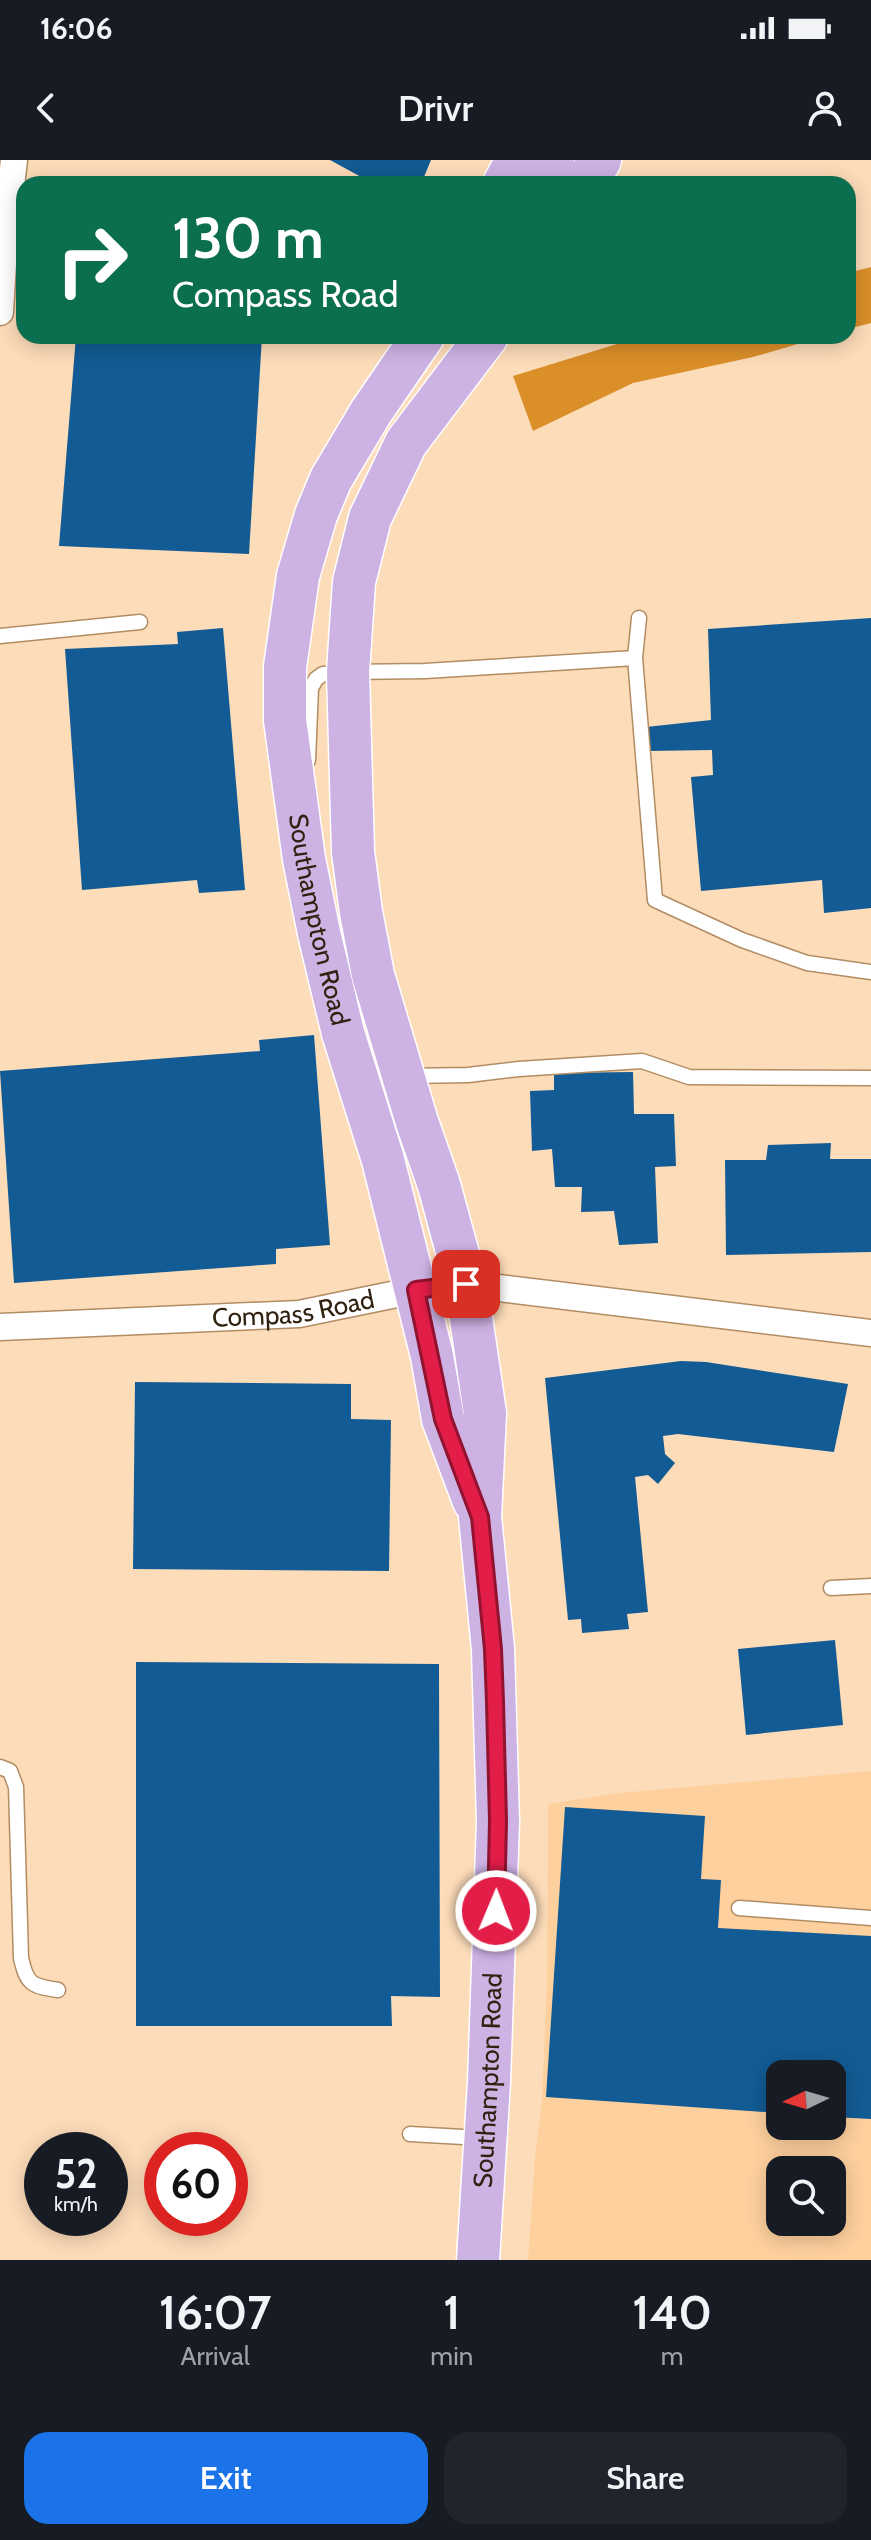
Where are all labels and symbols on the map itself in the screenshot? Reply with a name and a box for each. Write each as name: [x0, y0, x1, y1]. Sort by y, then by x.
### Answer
street label: Southampton Road: [282, 812, 357, 1028]
pin: [432, 1250, 500, 1318]
street label: Compass Road: [211, 1283, 377, 1334]
position arrow: [454, 1869, 538, 1953]
street label: Southampton Road: [466, 1972, 509, 2189]
north arrow: [766, 2060, 846, 2140]
speed limit sign: 60: [144, 2132, 248, 2236]

